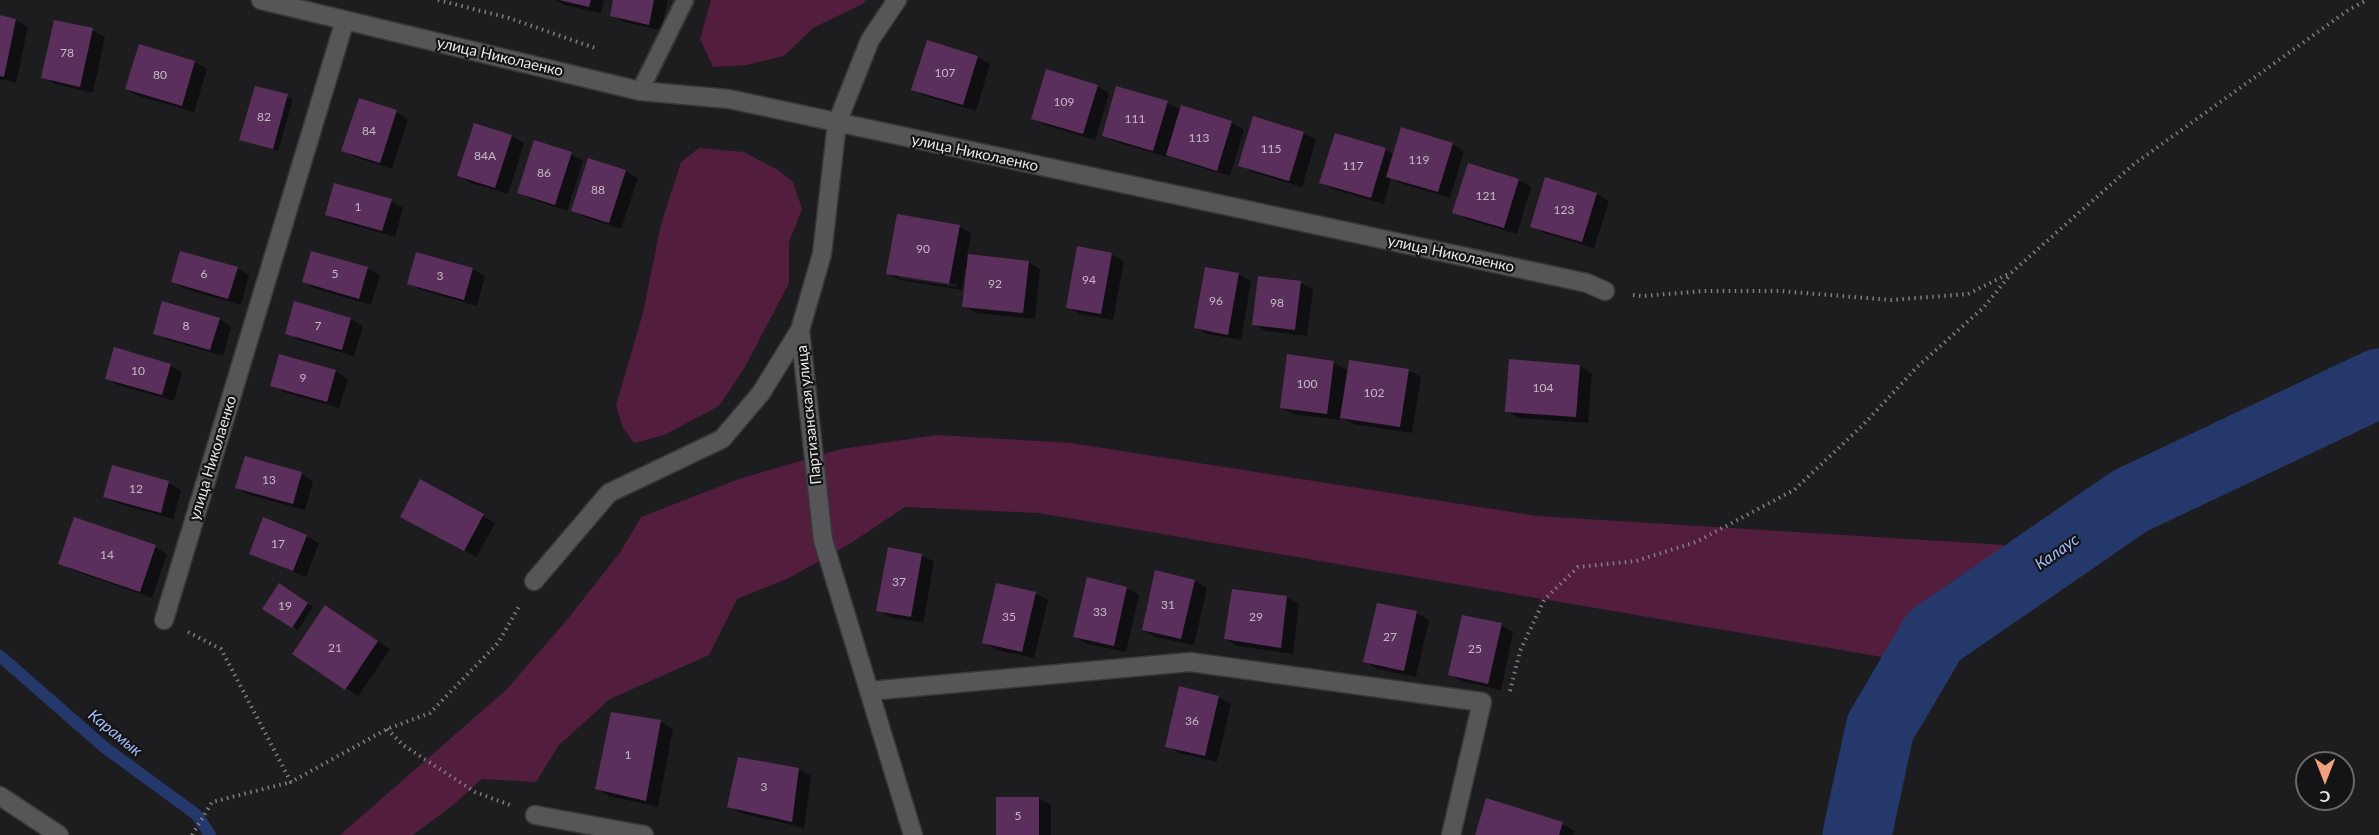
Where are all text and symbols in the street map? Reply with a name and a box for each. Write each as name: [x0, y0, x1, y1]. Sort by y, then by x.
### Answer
street label: улица Николаенко: [435, 34, 565, 80]
house number: 78: [60, 46, 74, 60]
house number: 107: [935, 66, 955, 80]
house number: 80: [153, 68, 167, 82]
house number: 109: [1054, 95, 1074, 109]
house number: 82: [257, 110, 271, 124]
house number: 111: [1125, 112, 1145, 126]
house number: 84: [362, 124, 376, 138]
street label: улица Николаенко: [910, 131, 1040, 175]
house number: 113: [1189, 131, 1209, 145]
house number: 115: [1261, 142, 1281, 156]
house number: 84А: [474, 149, 496, 163]
house number: 119: [1409, 153, 1429, 167]
house number: 117: [1343, 159, 1363, 173]
house number: 86: [537, 166, 551, 180]
house number: 88: [591, 183, 605, 197]
house number: 121: [1476, 189, 1496, 203]
house number: 1: [355, 200, 361, 214]
house number: 123: [1554, 203, 1574, 217]
street label: улица Николаенко: [1386, 232, 1516, 276]
house number: 90: [916, 242, 930, 256]
house number: 6: [201, 267, 207, 281]
house number: 5: [332, 267, 338, 281]
house number: 3: [437, 269, 443, 283]
house number: 94: [1082, 273, 1096, 287]
house number: 92: [988, 277, 1002, 291]
house number: 96: [1209, 294, 1223, 308]
house number: 98: [1270, 296, 1284, 310]
house number: 8: [183, 319, 189, 333]
house number: 7: [315, 319, 321, 333]
street label: Партизанская улица: [793, 344, 825, 486]
house number: 10: [131, 364, 145, 378]
house number: 9: [300, 371, 306, 385]
house number: 100: [1297, 377, 1317, 391]
house number: 104: [1533, 381, 1553, 395]
house number: 102: [1364, 386, 1384, 400]
street label: улица Николаенко: [186, 394, 240, 522]
house number: 13: [262, 473, 276, 487]
house number: 12: [129, 482, 143, 496]
water label: Калаус: [2031, 530, 2083, 574]
house number: 17: [271, 537, 285, 551]
house number: 14: [100, 548, 114, 562]
house number: 37: [892, 575, 906, 589]
house number: 31: [1161, 598, 1175, 612]
house number: 19: [278, 599, 292, 613]
house number: 33: [1093, 605, 1107, 619]
house number: 35: [1002, 610, 1016, 624]
house number: 29: [1249, 610, 1263, 624]
house number: 27: [1383, 630, 1397, 644]
house number: 21: [328, 641, 342, 655]
house number: 25: [1468, 642, 1482, 656]
water label: Карамык: [84, 706, 146, 760]
house number: 36: [1185, 714, 1199, 728]
house number: 1: [625, 748, 631, 762]
north arrow: [2295, 751, 2355, 811]
house number: 3: [761, 780, 767, 794]
text: С: [2320, 788, 2330, 807]
house number: 5: [1015, 809, 1021, 823]

